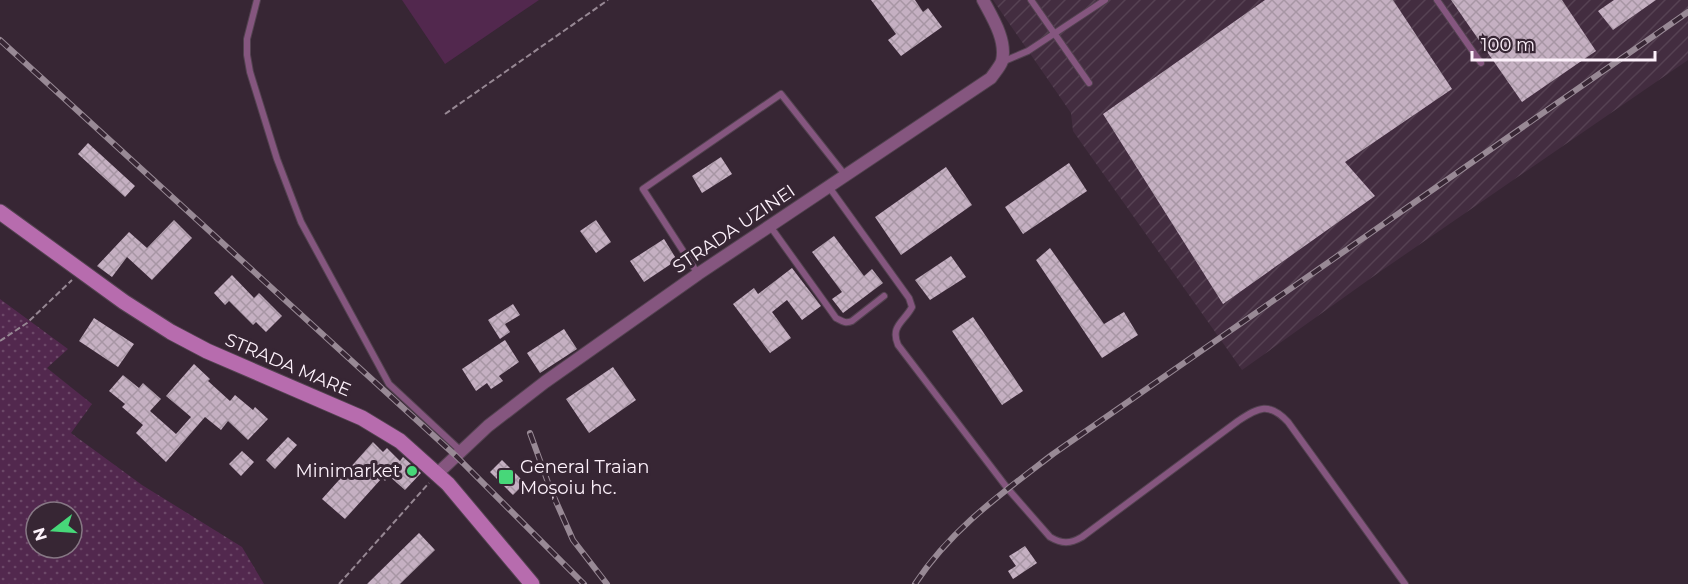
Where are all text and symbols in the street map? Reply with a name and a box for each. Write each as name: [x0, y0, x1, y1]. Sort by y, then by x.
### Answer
scale bar: [1472, 24, 1655, 62]
text: 100 m: [1481, 34, 1535, 56]
street label: STRADA UZINEI: [669, 180, 799, 278]
street label: STRADA MARE: [222, 329, 354, 401]
place label: General Traian Moșoiu hc.: [520, 456, 649, 500]
place label: Minimarket: [296, 460, 400, 482]
marker: Minimarket: [405, 464, 419, 478]
marker: General Traian Moșoiu hc.: [497, 468, 515, 486]
north arrow: [24, 500, 84, 560]
text: N: [29, 525, 51, 543]

